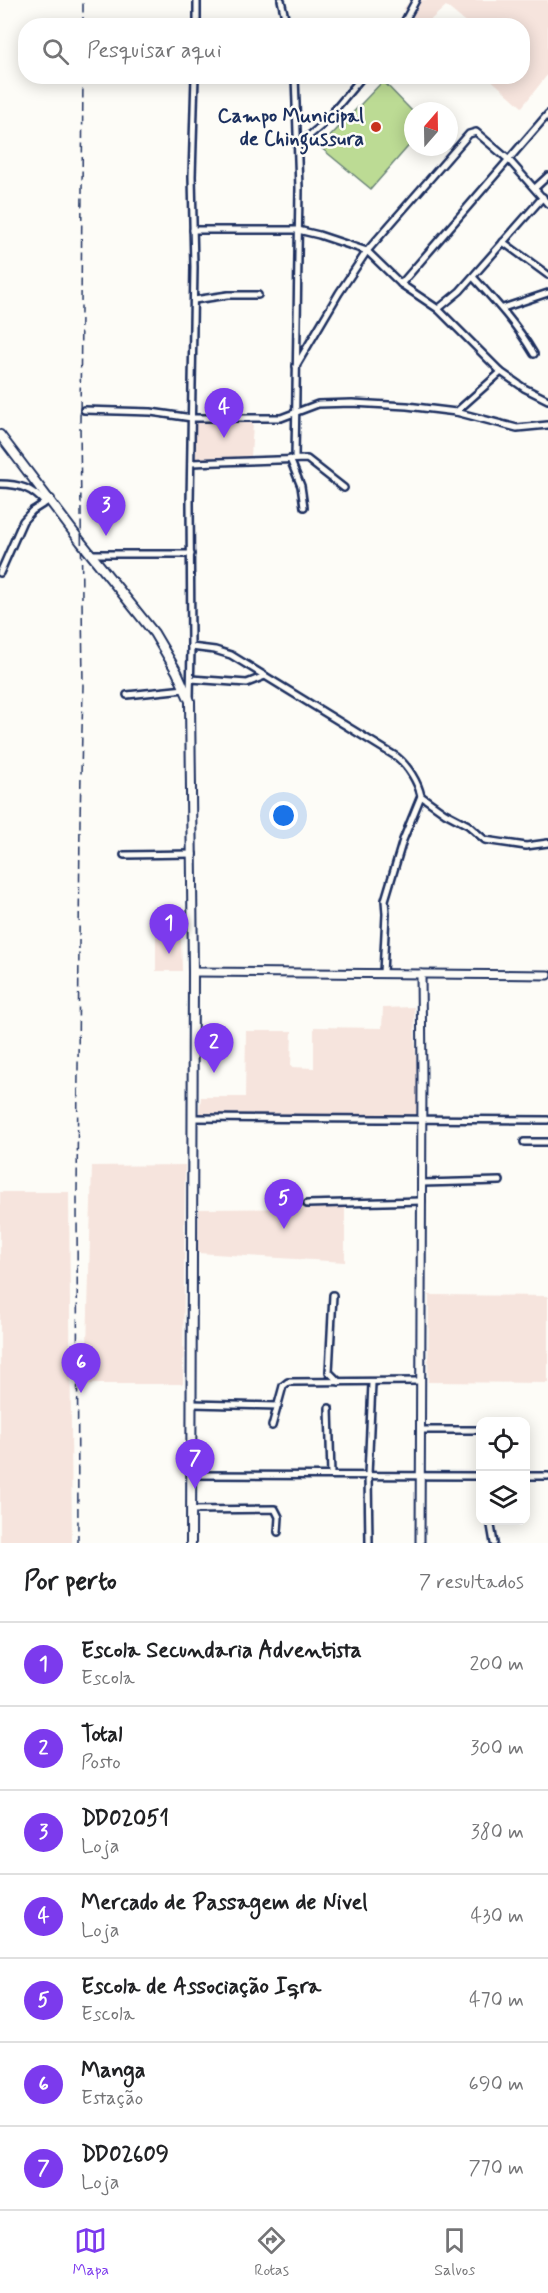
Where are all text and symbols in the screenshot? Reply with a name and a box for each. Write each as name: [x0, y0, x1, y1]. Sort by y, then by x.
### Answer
search box: [18, 18, 530, 84]
icon: search: [39, 35, 72, 68]
text: Pesquisar aqui: [87, 37, 222, 65]
north arrow: [404, 102, 458, 156]
place label: Campo Municipal de Chingussura: [218, 103, 364, 155]
marker: Campo Municipal de Chingussura: [369, 120, 383, 134]
pin: 4: [204, 388, 244, 438]
pin: 3: [86, 486, 126, 536]
your location: [269, 801, 298, 830]
pin: 1: [150, 904, 188, 954]
pin: 2: [194, 1024, 234, 1073]
pin: 5: [264, 1180, 304, 1229]
pin: 6: [62, 1344, 100, 1393]
map controls: [476, 1417, 530, 1525]
button: locate: [476, 1417, 530, 1471]
pin: 7: [176, 1440, 214, 1489]
button: layers: [476, 1471, 530, 1525]
text: Por perto: [24, 1565, 117, 1599]
text: 7 resultados: [419, 1569, 524, 1596]
text: Escola Secundaria Adventista: [81, 1637, 362, 1665]
text: 1: [39, 1651, 48, 1678]
text: 200 m: [469, 1651, 524, 1678]
text: Escola: [81, 1665, 135, 1692]
text: Total: [81, 1721, 122, 1749]
text: 2: [39, 1735, 48, 1762]
text: 300 m: [470, 1735, 524, 1762]
text: Posto: [81, 1749, 121, 1776]
text: DD02051: [81, 1805, 169, 1833]
text: 3: [39, 1819, 48, 1846]
text: 380 m: [471, 1819, 524, 1846]
text: Loja: [81, 1833, 119, 1860]
text: Mercado de Passagem de Nivel: [81, 1889, 368, 1917]
text: 4: [38, 1903, 49, 1930]
text: 430 m: [471, 1903, 524, 1930]
text: Loja: [81, 1917, 119, 1944]
text: Escola de Associação Iqra: [81, 1973, 321, 2001]
text: 5: [38, 1987, 50, 2014]
text: 470 m: [469, 1987, 524, 2014]
text: Escola: [81, 2001, 135, 2028]
text: Manga: [81, 2057, 145, 2085]
text: 6: [38, 2071, 49, 2098]
text: 690 m: [469, 2071, 524, 2098]
text: Estação: [81, 2085, 143, 2112]
text: DD02609: [81, 2141, 169, 2169]
text: 7: [37, 2155, 50, 2182]
text: 770 m: [468, 2155, 524, 2182]
text: Loja: [81, 2169, 119, 2196]
tab: Mapa: [73, 2224, 109, 2281]
tab: Rotas: [254, 2224, 289, 2281]
tab: Salvos: [434, 2224, 475, 2281]

